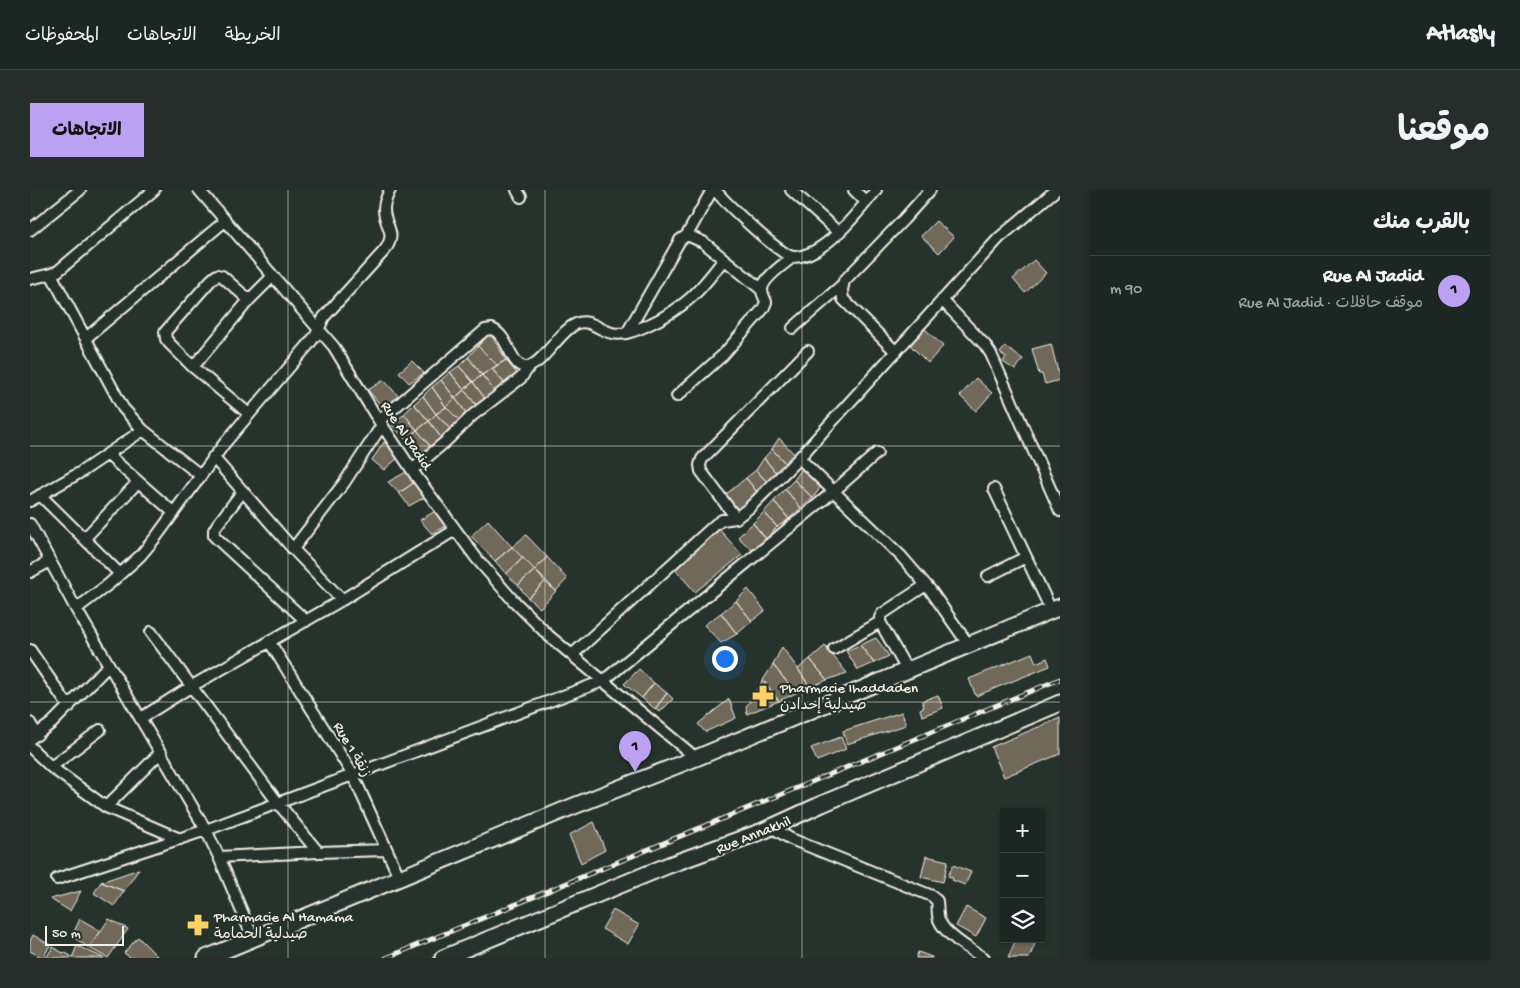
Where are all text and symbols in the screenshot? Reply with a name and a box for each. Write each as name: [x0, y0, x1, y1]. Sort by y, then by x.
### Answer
text: Atlasly: [1427, 20, 1495, 49]
text: المحفوظات: [25, 26, 99, 47]
text: الاتجاهات: [127, 26, 197, 47]
text: الخريطة: [225, 26, 281, 47]
button: الاتجاهات: [30, 103, 144, 157]
text: موقعنا: [1397, 113, 1490, 154]
text: بالقرب منك: [1373, 212, 1470, 237]
text: Rue Al Jadid: [1323, 266, 1423, 289]
text: 90 m: [1110, 281, 1142, 300]
text: 1: [1451, 281, 1457, 300]
text: موقف حافلات · Rue Al Jadid: [1239, 295, 1423, 314]
street label: Rue Al Jadid: [376, 398, 436, 475]
your location: [712, 646, 738, 672]
place label: Pharmacie Ihaddaden صيدلية إحدادن: [779, 680, 918, 715]
pharmacy icon: Pharmacie Ihaddaden صيدلية إحدادن: [750, 683, 776, 709]
street label: Rue 1 زنقة: [328, 719, 374, 781]
pin: 1: [619, 731, 651, 772]
map controls: [1000, 808, 1045, 943]
button: +: [1000, 808, 1045, 853]
street label: Rue Annakhil: [714, 813, 794, 859]
button: −: [1000, 853, 1045, 898]
button: layers: [1000, 898, 1045, 943]
place label: Pharmacie Al Hamama صيدلية الحمامة: [213, 909, 354, 944]
pharmacy icon: Pharmacie Al Hamama صيدلية الحمامة: [185, 912, 211, 938]
scale bar: [45, 923, 124, 946]
text: 50 m: [52, 926, 81, 943]

